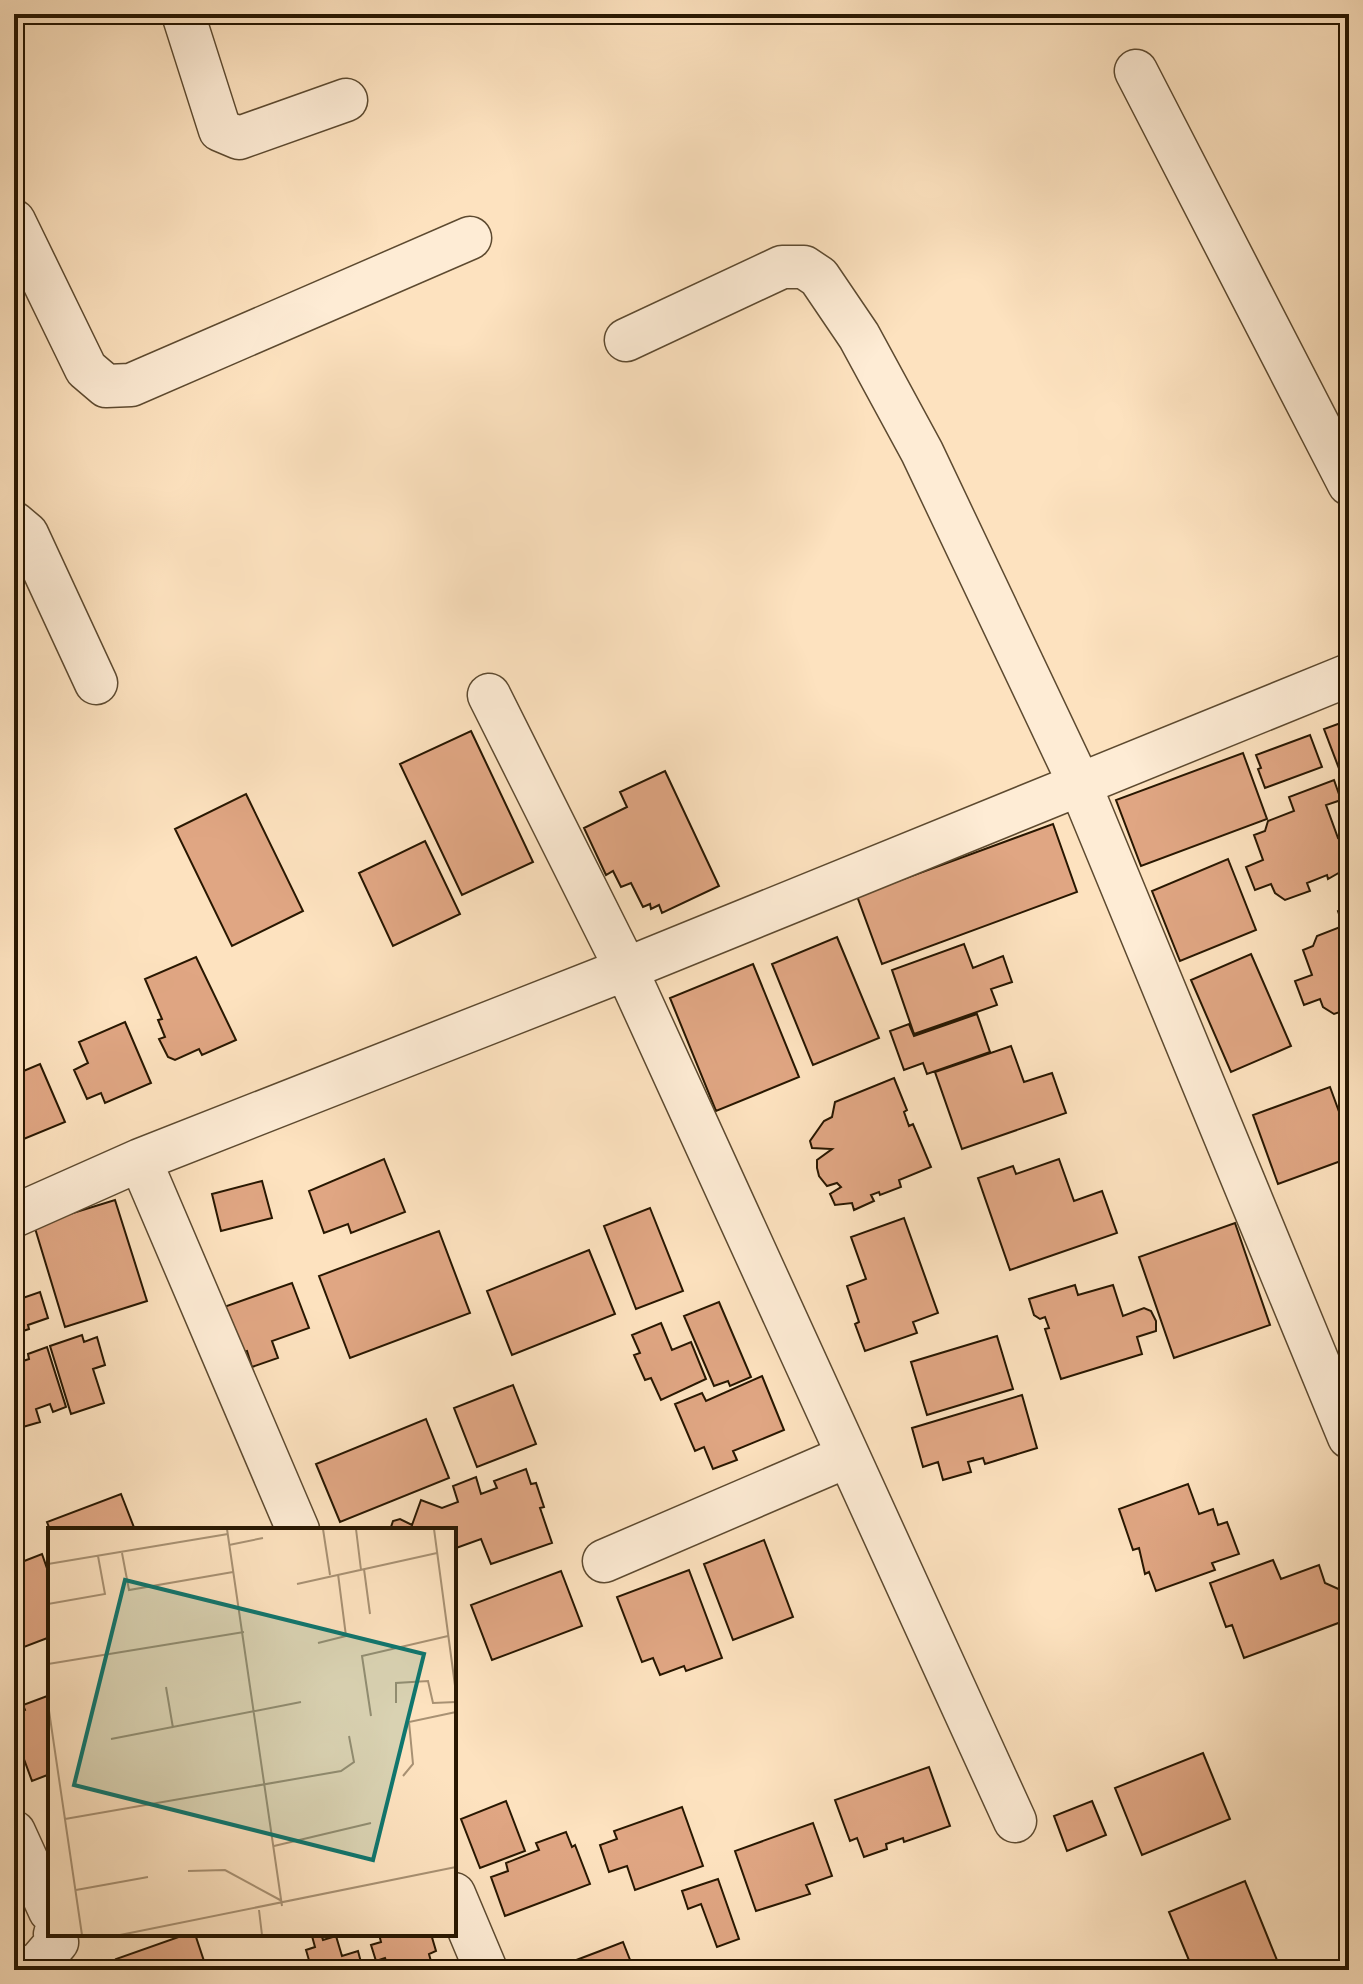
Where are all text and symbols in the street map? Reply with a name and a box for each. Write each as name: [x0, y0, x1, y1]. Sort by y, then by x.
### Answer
inset map: [48, 1528, 456, 1936]

